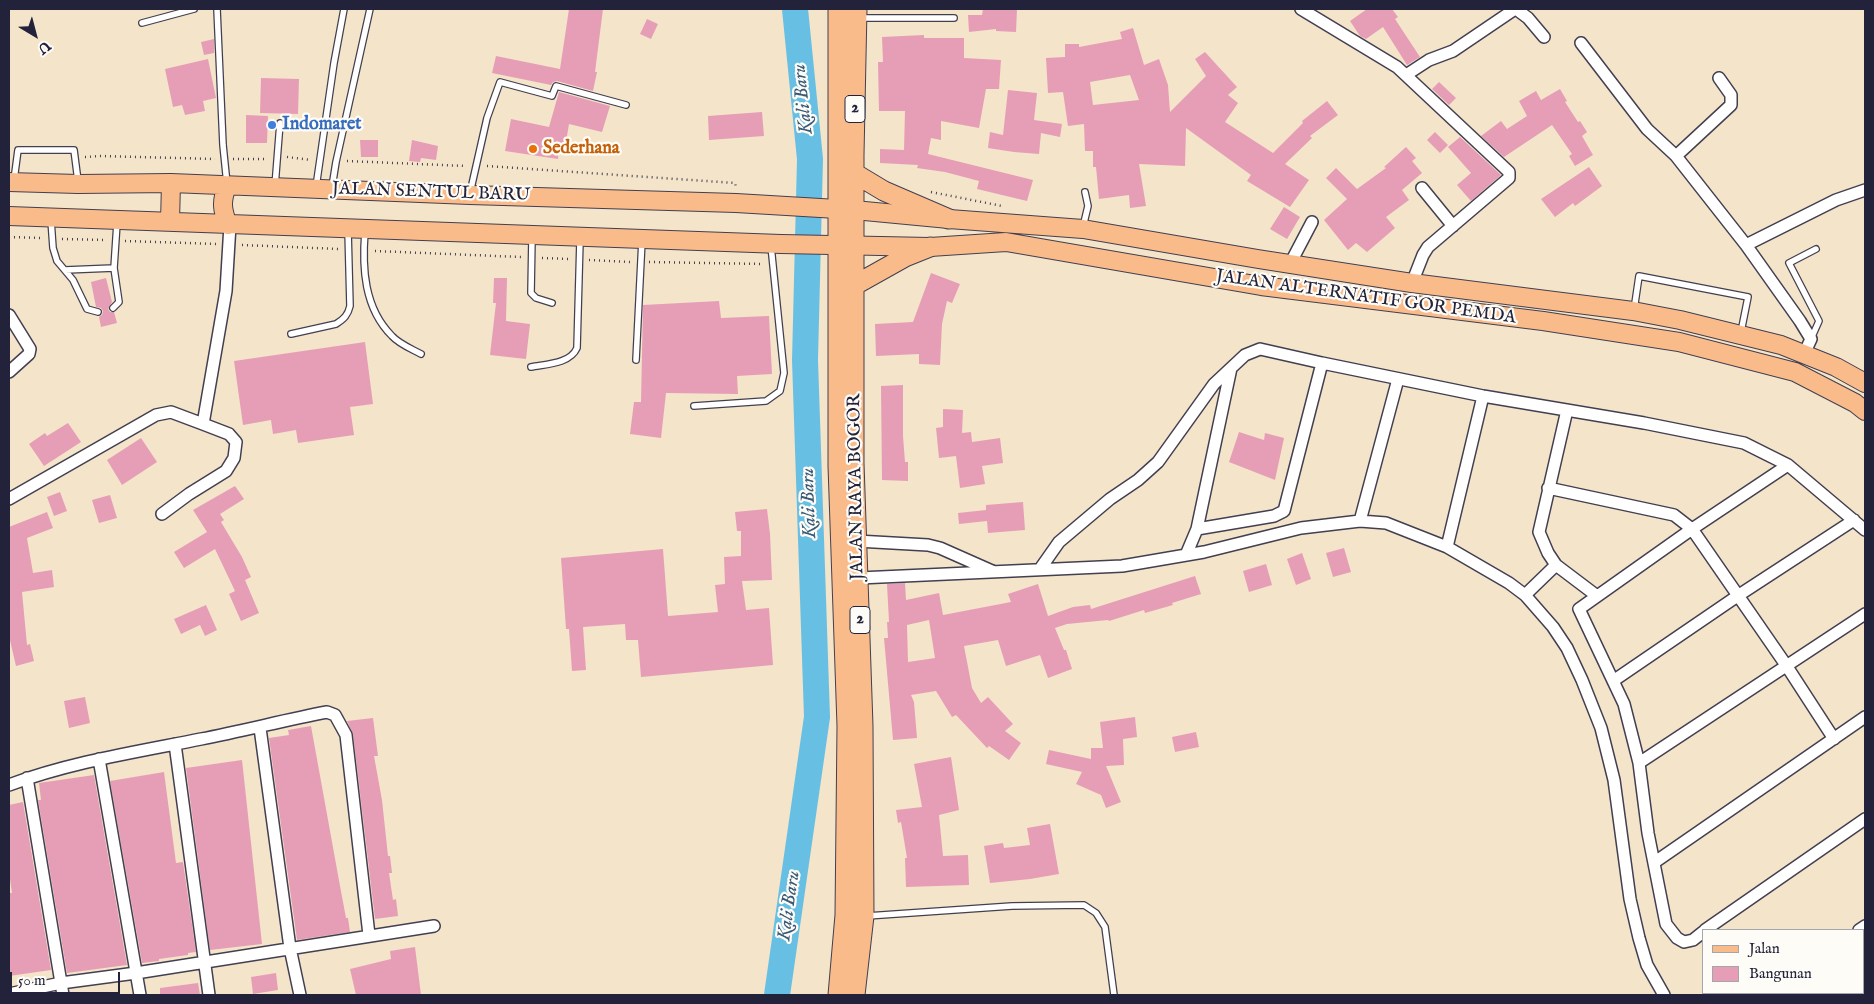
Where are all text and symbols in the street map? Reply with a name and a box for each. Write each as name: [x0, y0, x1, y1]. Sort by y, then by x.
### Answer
north arrow: [10, 10, 60, 60]
text: U: [34, 36, 54, 58]
water label: Kali Baru: [789, 63, 819, 135]
road number: 2: [845, 96, 865, 122]
place label: Indomaret: [282, 114, 361, 136]
marker: Indomaret: [266, 119, 278, 131]
place label: Sederhana: [543, 138, 620, 160]
marker: Sederhana: [527, 143, 539, 155]
street label: JALAN SENTUL BARU: [332, 179, 530, 207]
street label: JALAN ALTERNATIF GOR PEMDA: [1215, 266, 1517, 330]
street label: JALAN RAYA BOGOR: [845, 394, 869, 580]
water label: Kali Baru: [797, 467, 823, 539]
road number: 2: [850, 606, 870, 634]
water label: Kali Baru: [774, 870, 806, 942]
legend: [1702, 929, 1864, 994]
text: Jalan: [1749, 939, 1780, 958]
scale bar: [12, 962, 122, 994]
text: Bangunan: [1749, 964, 1812, 983]
text: 50 m: [18, 971, 46, 990]

